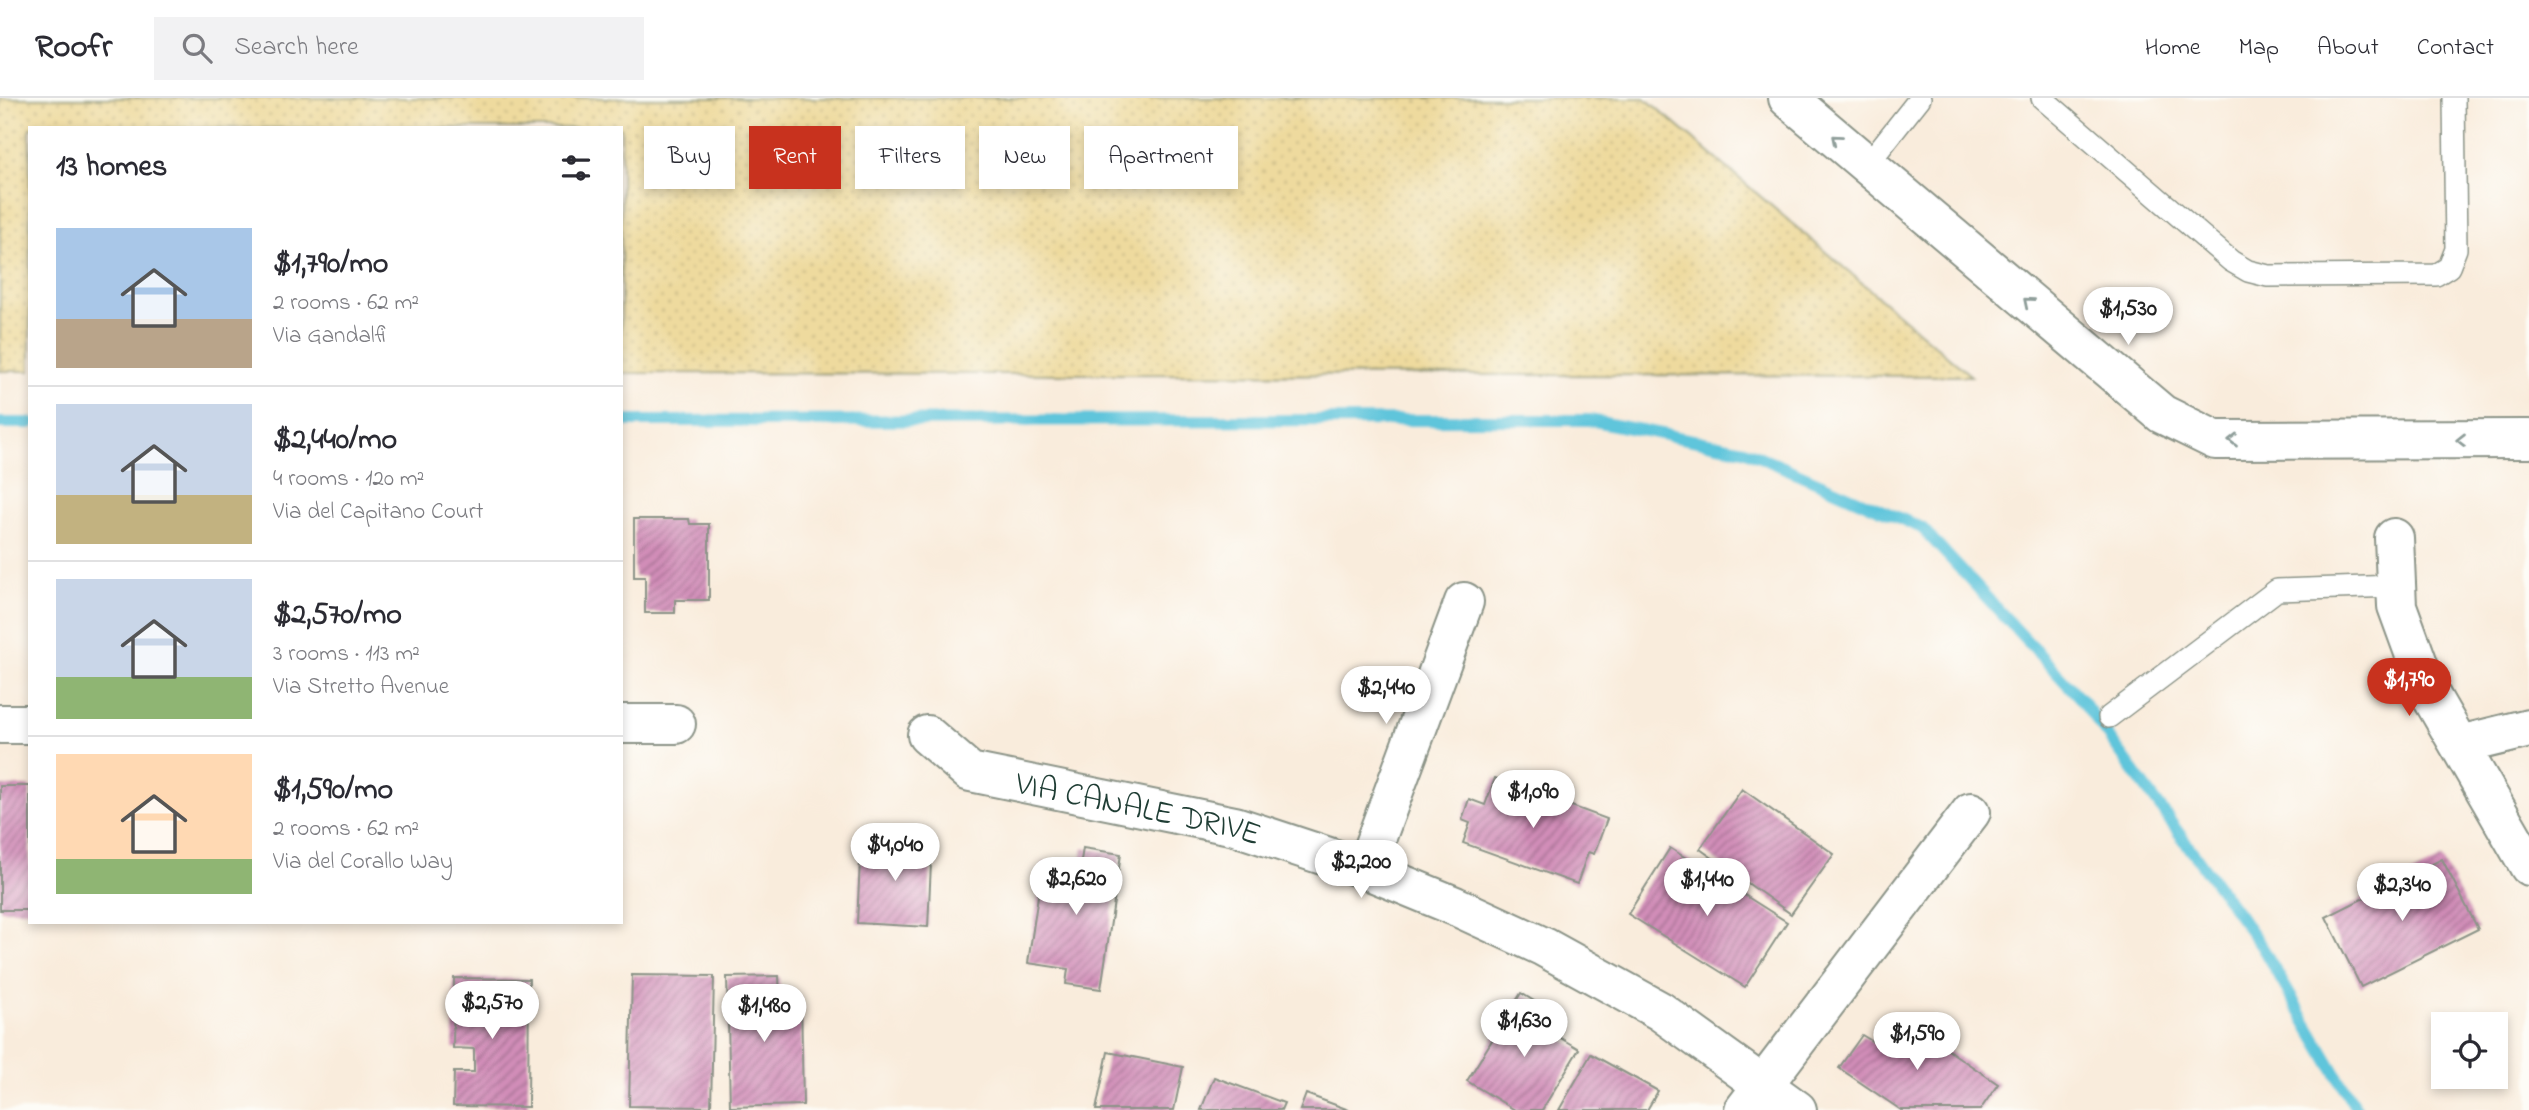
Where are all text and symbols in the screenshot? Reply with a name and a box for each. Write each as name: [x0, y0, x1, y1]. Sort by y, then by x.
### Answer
search box: [154, 17, 644, 80]
text: Roofr: [35, 24, 112, 72]
icon: search: [178, 29, 216, 67]
text: Search here: [234, 29, 359, 67]
text: Home: [2145, 31, 2201, 66]
text: Map: [2239, 31, 2279, 66]
text: About: [2317, 31, 2379, 66]
text: Contact: [2417, 31, 2494, 66]
chip: Buy: [644, 126, 735, 189]
chip: Rent: [749, 126, 841, 189]
chip: Filters: [855, 126, 965, 189]
chip: New: [979, 126, 1070, 189]
chip: Apartment: [1084, 126, 1238, 189]
one-way arrow: [1831, 135, 1844, 147]
text: 13 homes: [56, 146, 167, 190]
icon: filters: [557, 149, 595, 187]
text: $1,790/mo: [273, 243, 388, 287]
icon: home: [112, 256, 196, 340]
text: 2 rooms · 62 m²: [273, 287, 419, 320]
pin: $1,530: [2071, 288, 2185, 347]
text: $1,530: [2099, 293, 2157, 326]
one-way arrow: [2024, 298, 2037, 310]
text: Via Gandalfi: [273, 320, 389, 353]
text: $2,440/mo: [273, 419, 397, 463]
icon: home: [112, 432, 196, 516]
one-way arrow: [2228, 432, 2238, 448]
one-way arrow: [2455, 432, 2466, 448]
text: 4 rooms · 120 m²: [273, 463, 424, 496]
text: Via del Capitano Court: [273, 496, 484, 529]
text: $2,570/mo: [273, 594, 402, 638]
icon: home: [112, 607, 196, 691]
text: 3 rooms · 113 m²: [273, 638, 420, 671]
pin: $1,790: [2352, 658, 2466, 718]
text: $1,790: [2383, 664, 2435, 697]
pin: $2,440: [1329, 666, 1443, 726]
text: Via Stretto Avenue: [273, 671, 449, 704]
text: $2,440: [1357, 672, 1415, 705]
street label: VIA CANALE DRIVE: [1010, 762, 1266, 860]
text: $1,590/mo: [273, 769, 393, 813]
pin: $1,090: [1476, 770, 1590, 830]
text: $1,090: [1507, 776, 1559, 809]
icon: home: [112, 782, 196, 866]
text: 2 rooms · 62 m²: [273, 813, 419, 846]
pin: $4,040: [838, 824, 952, 883]
text: $4,040: [867, 829, 923, 862]
pin: $2,200: [1304, 840, 1418, 900]
text: Via del Corallo Way: [273, 846, 453, 879]
text: $2,200: [1331, 846, 1391, 879]
pin: $2,620: [1019, 858, 1133, 917]
pin: $1,440: [1650, 858, 1764, 918]
text: $2,620: [1046, 863, 1106, 896]
text: $1,440: [1680, 864, 1734, 897]
pin: $2,340: [2345, 864, 2459, 923]
text: $2,340: [2373, 869, 2431, 902]
pin: $2,570: [435, 982, 549, 1041]
pin: $1,480: [707, 984, 821, 1044]
text: $2,570: [461, 987, 523, 1020]
text: $1,480: [737, 990, 791, 1023]
pin: $1,630: [1467, 1000, 1581, 1059]
text: $1,630: [1497, 1005, 1551, 1038]
pin: $1,590: [1860, 1012, 1974, 1072]
map controls: [2431, 1012, 2508, 1089]
button: locate: [2431, 1012, 2508, 1089]
text: $1,590: [1889, 1018, 1945, 1051]

